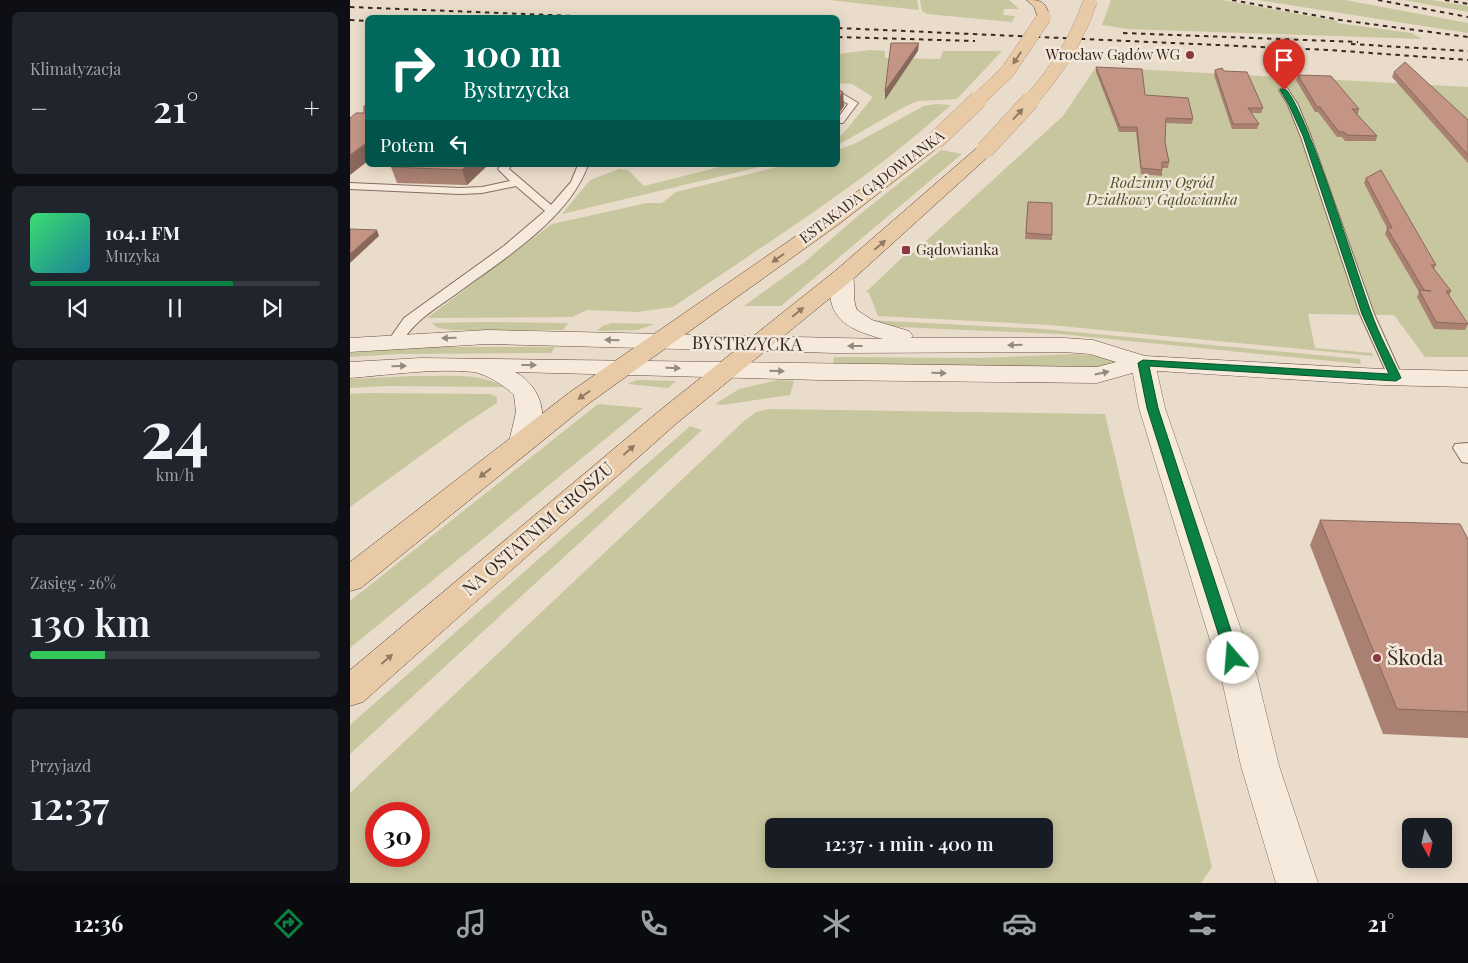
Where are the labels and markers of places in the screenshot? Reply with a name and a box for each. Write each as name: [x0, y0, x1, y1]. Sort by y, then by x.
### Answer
pin: [1263, 39, 1305, 90]
place label: Wrocław Gądów WG: [1045, 44, 1180, 64]
marker: Wrocław Gądów WG: [1184, 49, 1196, 61]
place label: Gądowianka: [916, 239, 999, 259]
marker: Gądowianka: [900, 244, 912, 256]
place label: Škoda: [1387, 642, 1444, 670]
marker: Škoda: [1371, 652, 1383, 664]

